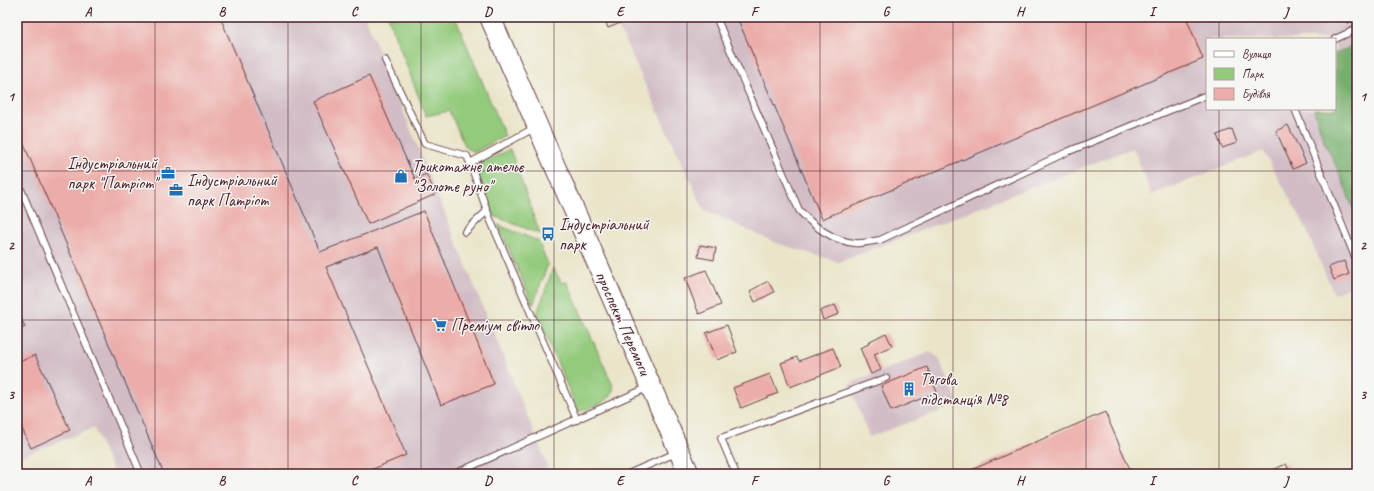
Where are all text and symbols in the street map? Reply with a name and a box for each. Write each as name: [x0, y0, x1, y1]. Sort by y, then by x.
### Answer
text: A: [85, 4, 93, 20]
text: B: [219, 4, 227, 20]
text: C: [351, 4, 359, 20]
text: D: [484, 4, 493, 20]
text: E: [617, 4, 626, 20]
text: F: [751, 4, 760, 20]
text: G: [883, 4, 891, 20]
text: H: [1016, 4, 1026, 20]
text: I: [1149, 4, 1158, 20]
text: J: [1283, 4, 1290, 20]
legend: [1206, 38, 1336, 110]
text: Вулиця: [1242, 46, 1271, 62]
text: Парк: [1242, 66, 1265, 82]
text: Будівля: [1242, 86, 1271, 102]
text: 1: [8, 89, 16, 105]
text: 1: [1360, 89, 1368, 105]
place label: Індустріальний парк "Патріот": [67, 153, 161, 194]
place label: Трикотажне ательє "Золоте руно": [412, 156, 525, 197]
office icon: Індустріальний парк "Патріот": [160, 165, 176, 181]
shop icon: Трикотажне ательє "Золоте руно": [393, 168, 409, 184]
place label: Індустріальний парк Патріот: [187, 170, 278, 211]
office icon: Індустріальний парк Патріот: [168, 182, 184, 198]
place label: Індустріальний парк: [559, 214, 650, 255]
bus stop icon: Індустріальний парк: [540, 226, 556, 242]
text: 2: [8, 238, 15, 254]
text: 2: [1360, 238, 1367, 254]
street label: проспект Перемоги: [591, 268, 656, 380]
place label: Преміум світло: [451, 315, 540, 336]
supermarket icon: Преміум світло: [432, 317, 448, 333]
place label: Тягова підстанція №8: [920, 369, 1010, 410]
building icon: Тягова підстанція №8: [901, 381, 917, 397]
text: 3: [8, 387, 15, 403]
text: 3: [1360, 387, 1367, 403]
text: A: [85, 473, 93, 489]
text: B: [219, 473, 227, 489]
text: C: [351, 473, 359, 489]
text: D: [484, 473, 493, 489]
text: E: [617, 473, 626, 489]
text: F: [751, 473, 760, 489]
text: G: [883, 473, 891, 489]
text: H: [1016, 473, 1026, 489]
text: I: [1149, 473, 1158, 489]
text: J: [1283, 473, 1290, 489]

